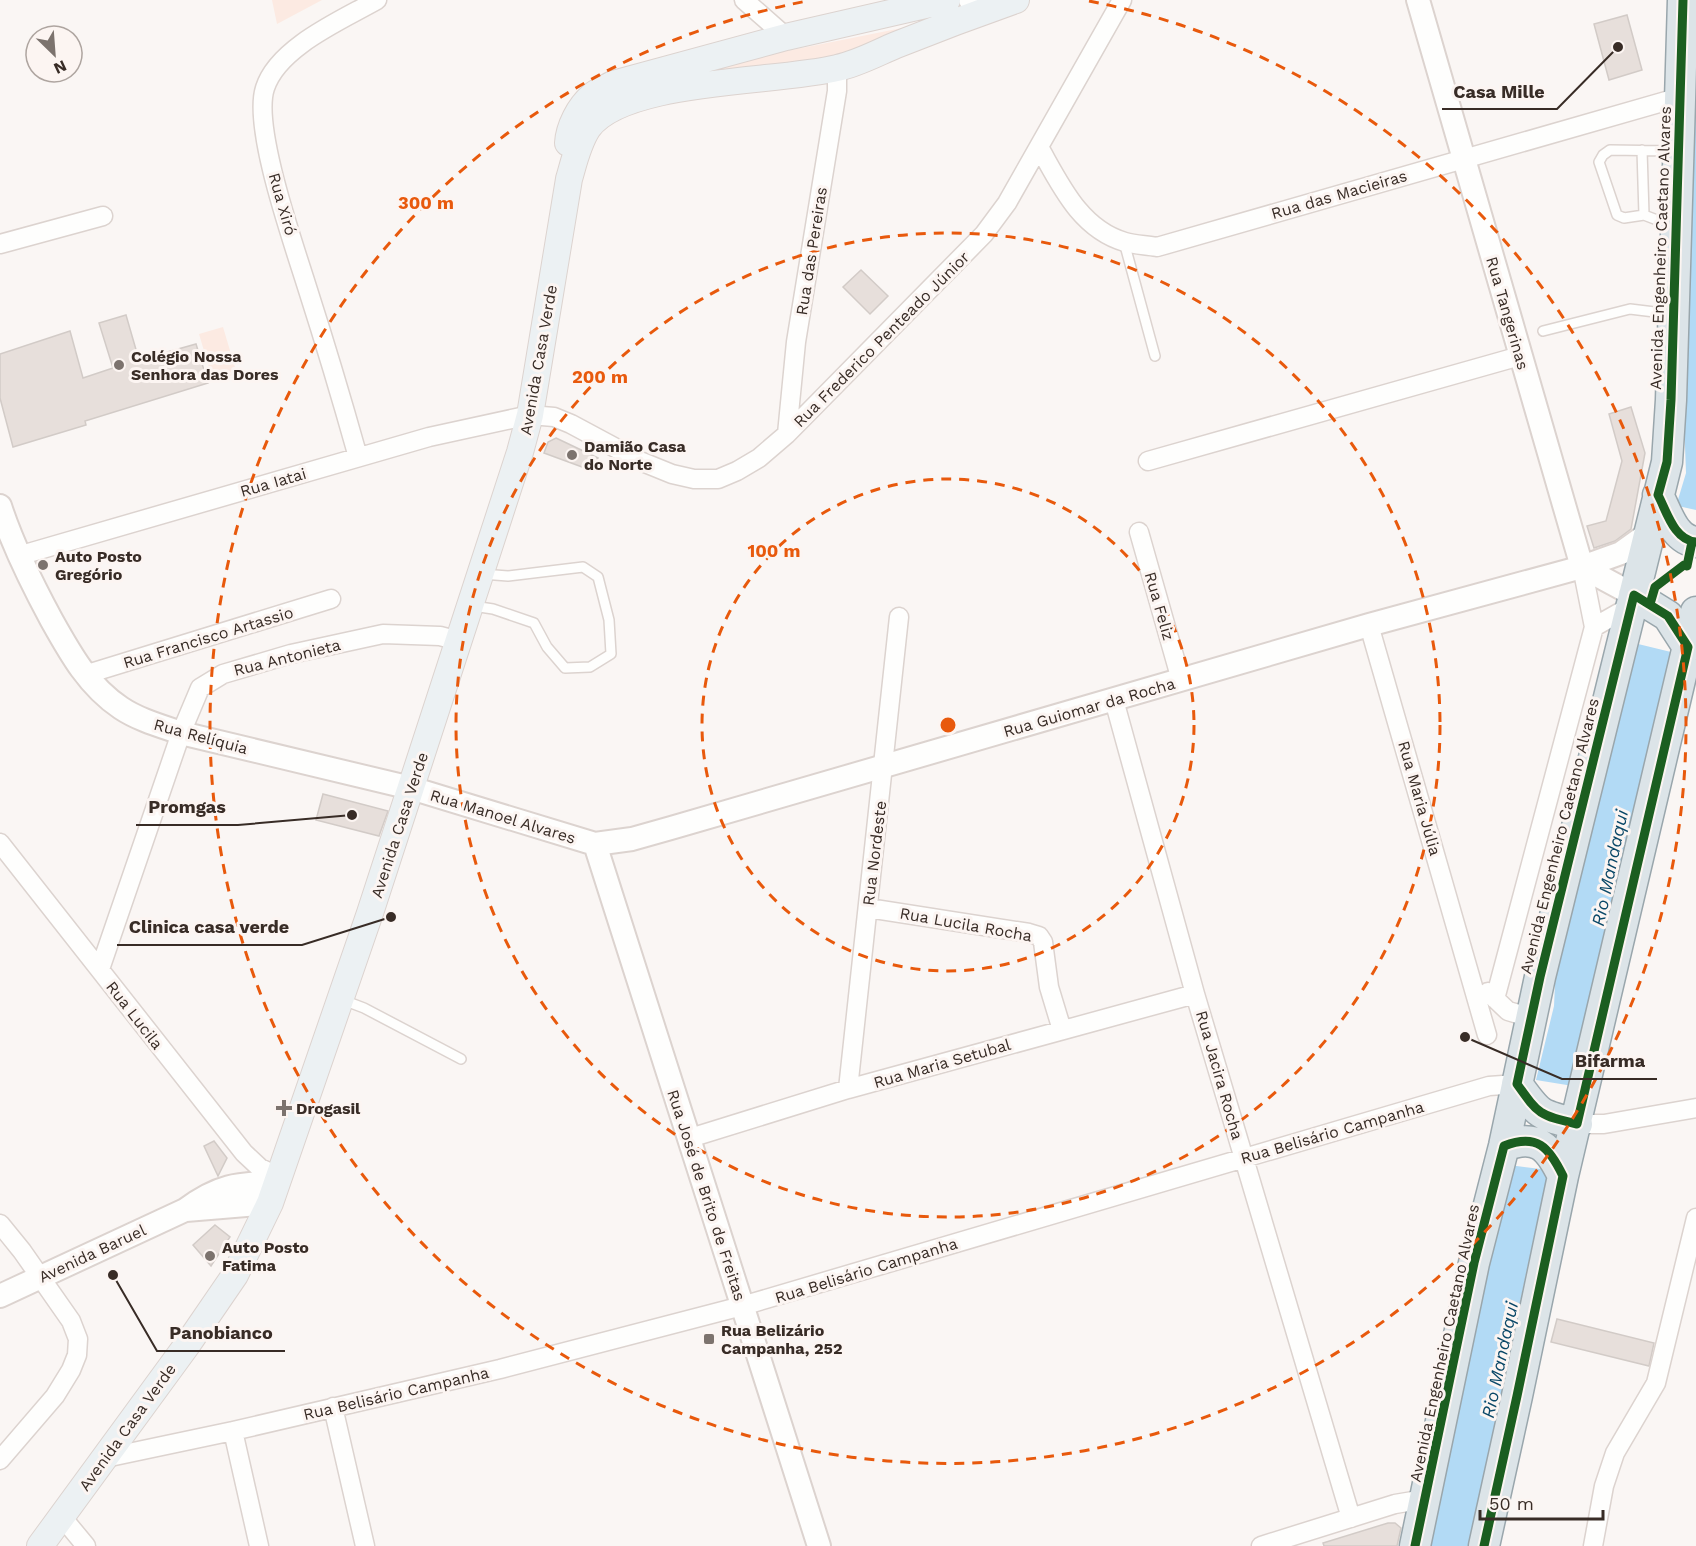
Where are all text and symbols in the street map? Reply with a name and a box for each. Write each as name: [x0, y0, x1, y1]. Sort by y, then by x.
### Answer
north arrow: [24, 24, 84, 84]
text: N: [51, 56, 70, 78]
callout: Casa Mille: [1442, 73, 1557, 109]
text: Casa Mille: [1453, 81, 1545, 102]
street label: Avenida Engenheiro Caetano Alvares: [1646, 106, 1675, 390]
street label: Rua das Macieiras: [1269, 166, 1409, 223]
street label: Rua Xiró: [265, 171, 300, 238]
street label: Rua das Pereiras: [792, 185, 831, 317]
text: 300 m: [398, 192, 454, 213]
street label: Rua Frederico Penteado Júnior: [790, 247, 973, 431]
street label: Rua Tangerinas: [1482, 254, 1533, 372]
street label: Avenida Casa Verde: [516, 283, 561, 437]
place label: Colégio Nossa Senhora das Dores: [131, 347, 279, 384]
marker: Colégio Nossa Senhora das Dores: [112, 358, 126, 372]
text: 200 m: [572, 366, 628, 387]
place label: Damião Casa do Norte: [584, 437, 686, 474]
marker: Damião Casa do Norte: [565, 448, 579, 462]
street label: Rua Iatai: [238, 464, 308, 501]
text: 100 m: [747, 540, 801, 561]
place label: Auto Posto Gregório: [55, 547, 142, 584]
marker: Auto Posto Gregório: [36, 558, 50, 572]
street label: Rua Feliz: [1141, 570, 1178, 643]
street label: Rua Francisco Artassio: [121, 603, 296, 672]
street label: Rua Antonieta: [232, 635, 343, 680]
street label: Rua Guiomar da Rocha: [1001, 674, 1177, 741]
street label: Avenida Engenheiro Caetano Alvares: [1516, 696, 1603, 976]
street label: Rua Relíquia: [152, 715, 250, 758]
centre of rings: [938, 715, 958, 735]
street label: Rua Maria Júlia: [1394, 738, 1445, 858]
street label: Avenida Casa Verde: [367, 750, 432, 901]
street label: Rua Manoel Alvares: [428, 785, 578, 848]
callout: Promgas: [136, 789, 238, 825]
text: Promgas: [148, 796, 226, 817]
street label: Rua Nordeste: [859, 799, 890, 907]
water label: Rio Mandaqui: [1587, 807, 1632, 928]
street label: Rua Lucila Rocha: [898, 904, 1033, 945]
callout: Clinica casa verde: [117, 909, 302, 945]
text: Clinica casa verde: [129, 916, 289, 937]
street label: Rua Lucila: [102, 978, 167, 1053]
street label: Rua Jacira Rocha: [1192, 1008, 1247, 1142]
street label: Rua Maria Setubal: [871, 1035, 1013, 1092]
callout: Bifarma: [1562, 1043, 1657, 1079]
text: Bifarma: [1575, 1050, 1646, 1071]
street label: Rua José de Brito de Freitas: [663, 1087, 750, 1303]
street label: Rua Belisário Campanha: [1238, 1097, 1426, 1168]
place label: Drogasil: [296, 1099, 361, 1118]
marker: Drogasil: [277, 1101, 291, 1115]
street label: Avenida Engenheiro Caetano Alvares: [1406, 1202, 1483, 1484]
street label: Avenida Baruel: [36, 1220, 149, 1287]
street label: Rua Belisário Campanha: [773, 1234, 960, 1307]
place label: Auto Posto Fatima: [222, 1238, 309, 1275]
marker: Auto Posto Fatima: [203, 1249, 217, 1263]
water label: Rio Mandaqui: [1477, 1299, 1522, 1420]
callout: Panobianco: [157, 1315, 285, 1351]
place label: Rua Belizário Campanha, 252: [721, 1321, 842, 1358]
text: Panobianco: [169, 1322, 273, 1343]
marker: Rua Belizário Campanha, 252: [702, 1332, 716, 1346]
street label: Avenida Casa Verde: [75, 1360, 180, 1495]
street label: Rua Belisário Campanha: [301, 1363, 491, 1424]
scale bar: [1480, 1483, 1603, 1521]
text: 50 m: [1489, 1493, 1534, 1514]

